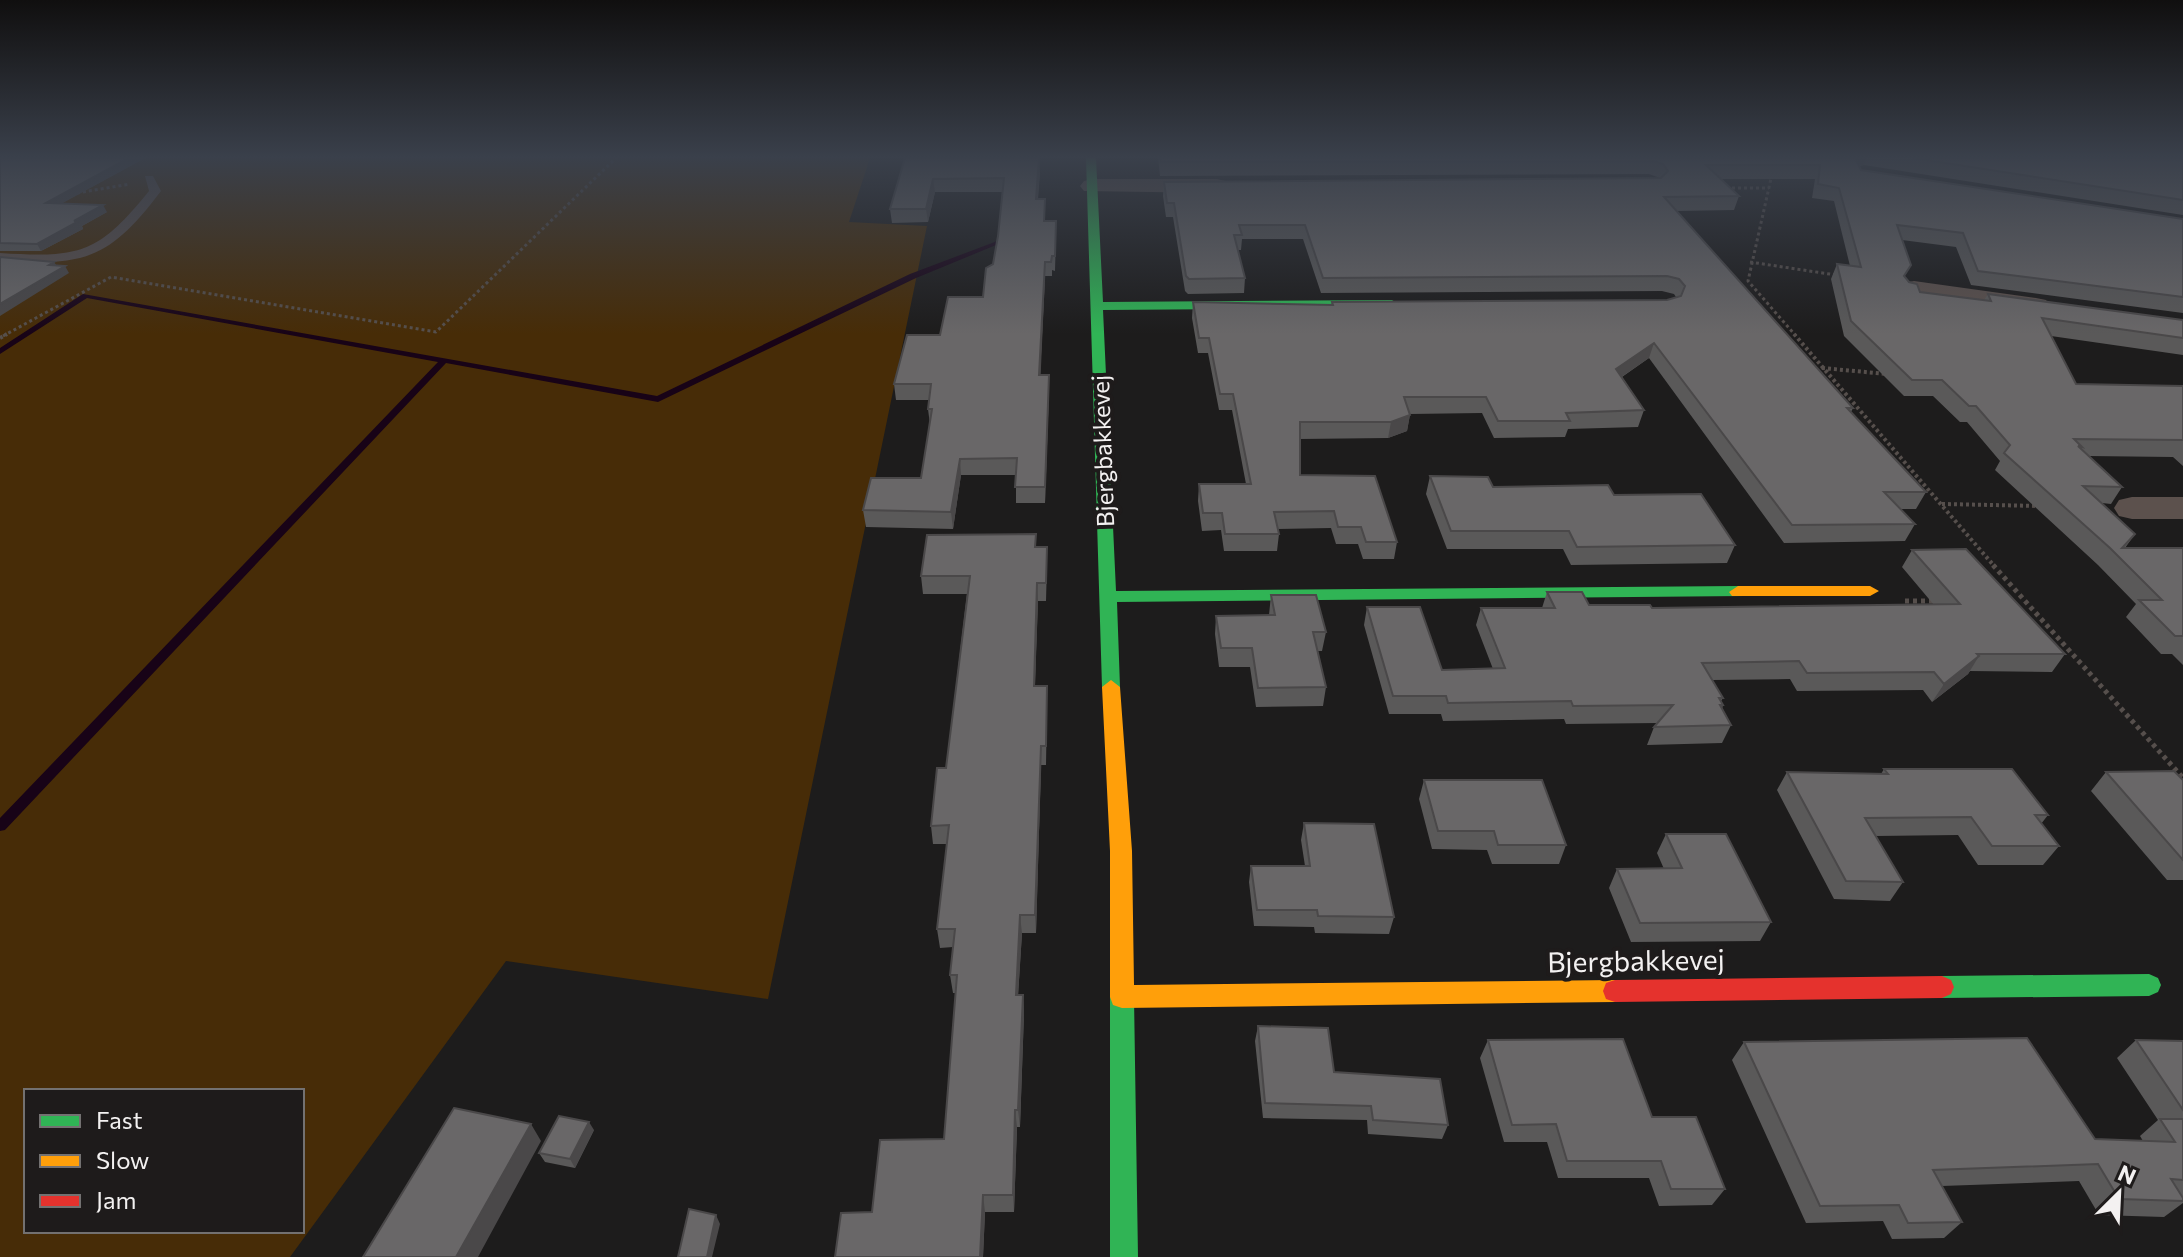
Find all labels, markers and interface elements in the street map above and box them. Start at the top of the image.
street label: Bjergbakkevej [1085,374,1119,528]
street label: Bjergbakkevej [1547,941,1725,979]
legend [24,1089,304,1233]
text: Fast [96,1105,143,1134]
text: Slow [96,1145,149,1174]
north arrow [2079,1153,2159,1233]
text: N [2114,1159,2140,1190]
text: Jam [96,1185,136,1214]

